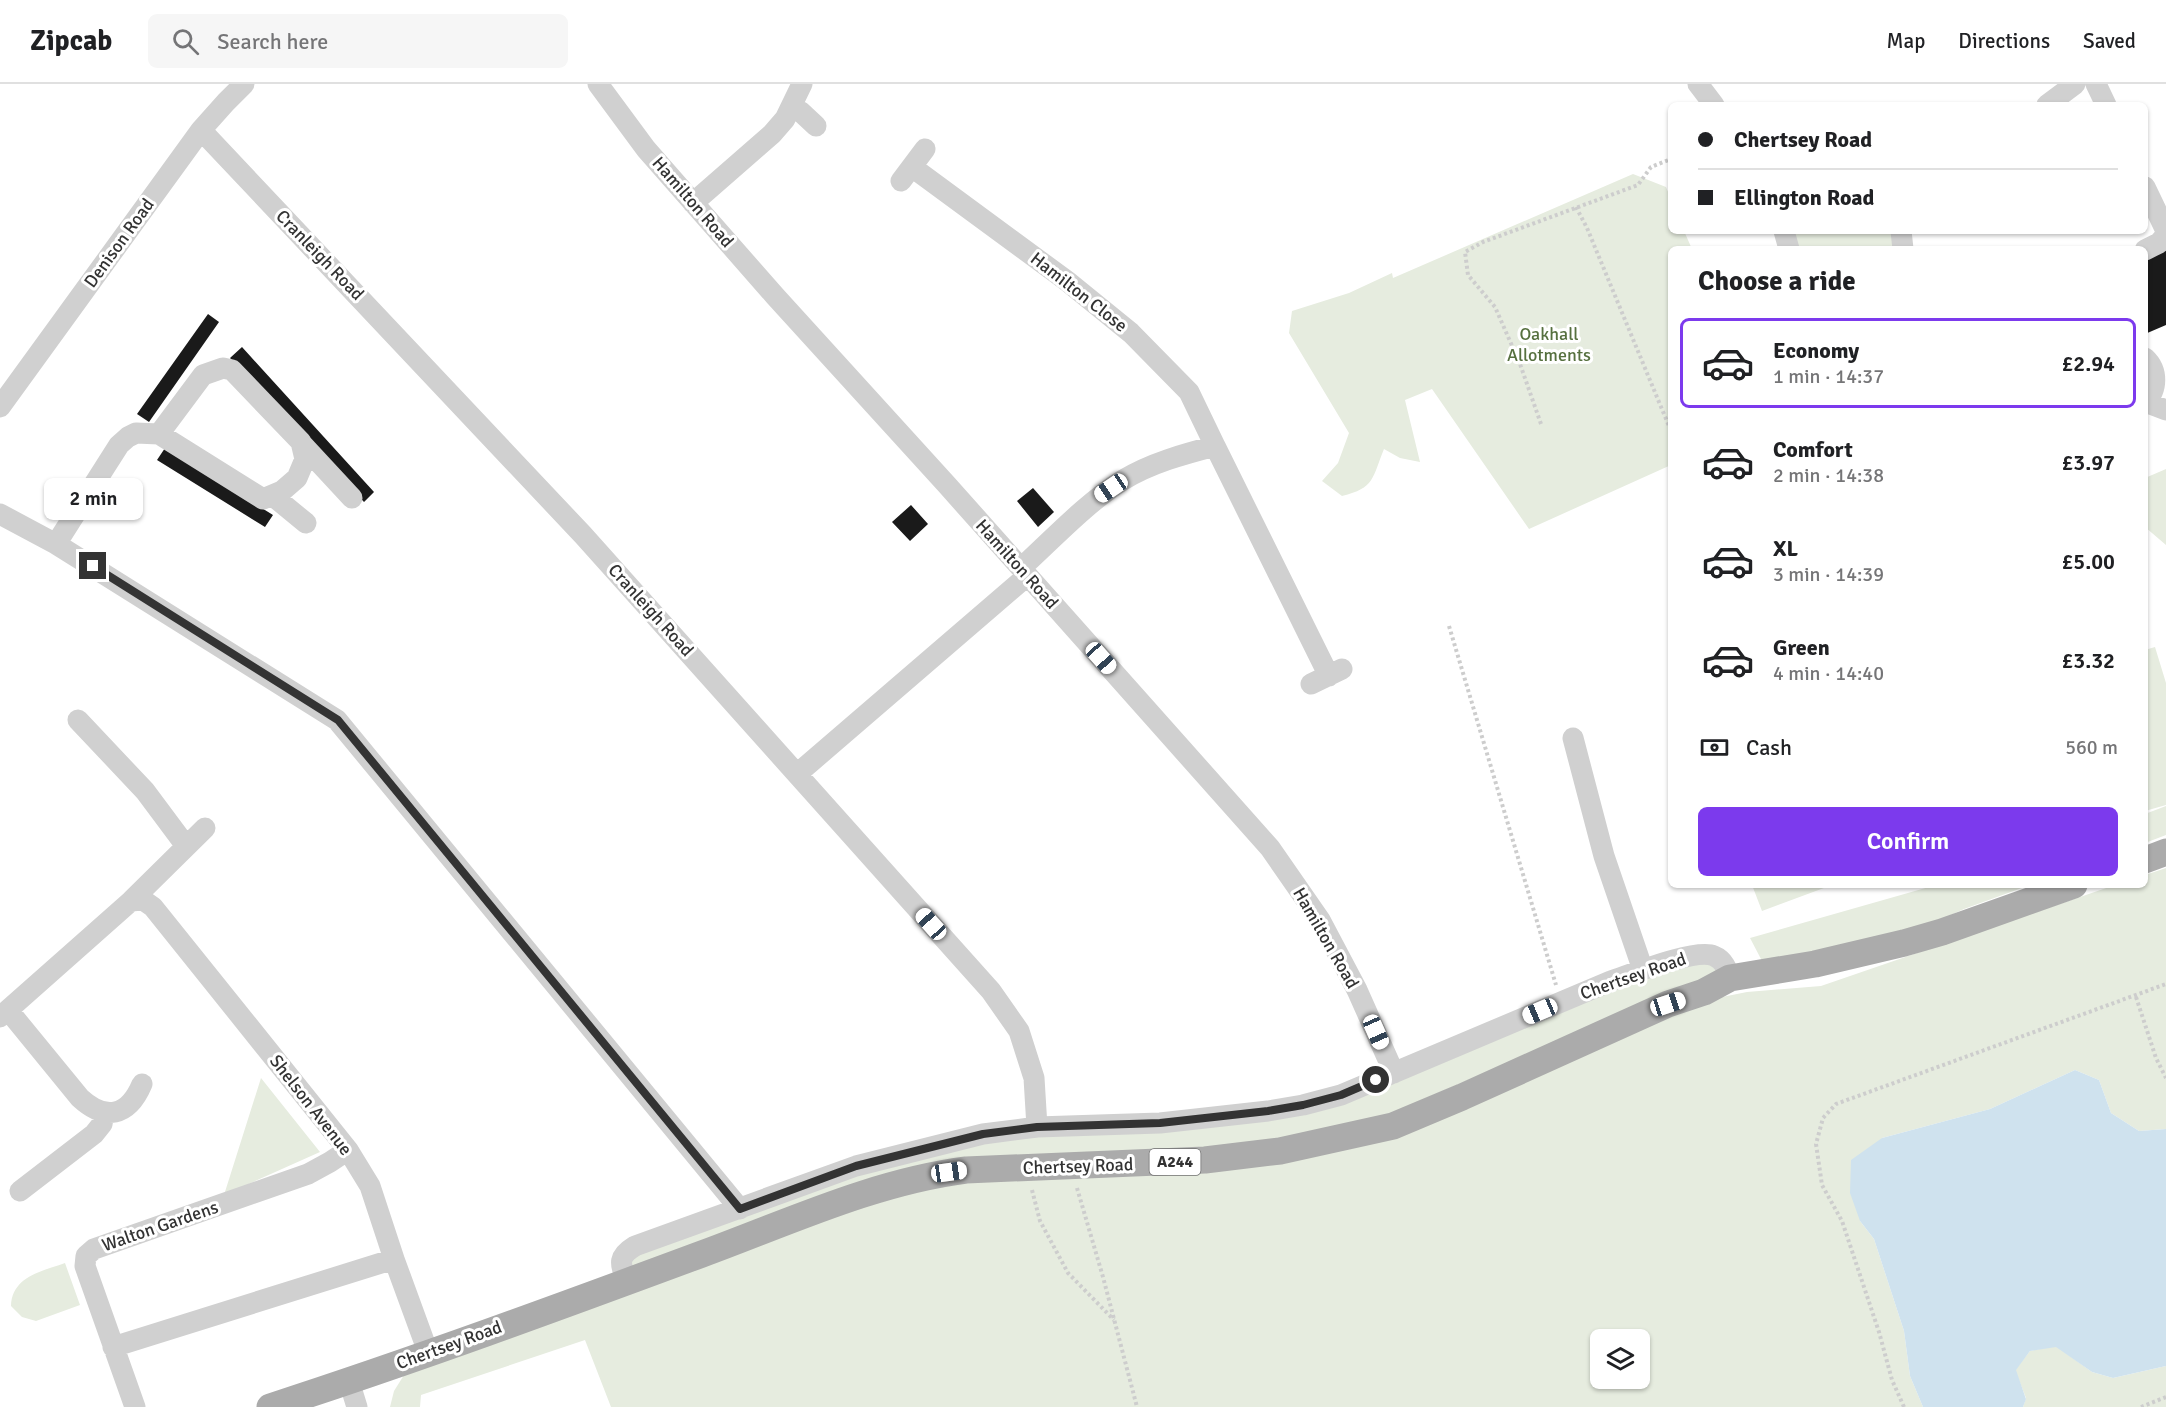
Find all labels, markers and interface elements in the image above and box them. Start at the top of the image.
search box [148,14,568,68]
text: Zipcab [30,24,112,58]
icon: search [169,25,202,58]
text: Search here [217,28,328,55]
text: Map [1887,28,1925,54]
text: Directions [1958,28,2050,54]
text: Saved [2083,28,2136,54]
text: Chertsey Road [1734,126,1872,153]
street label: Hamilton Road [648,152,738,252]
text: Ellington Road [1734,184,1874,211]
street label: Denison Road [79,194,159,292]
street label: Cranleigh Road [271,205,369,305]
street label: Hamilton Close [1026,247,1132,337]
text: Choose a ride [1698,265,1856,298]
park label: Oakhall Allotments [1507,323,1591,366]
icon: car [1701,336,1755,390]
text: Economy [1773,337,1859,364]
text: £2.94 [2061,350,2115,377]
text: 1 min · 14:37 [1773,364,1884,389]
icon: car [1701,435,1755,489]
text: Comfort [1773,436,1853,463]
text: £3.97 [2061,449,2115,476]
text: 2 min · 14:38 [1773,463,1884,488]
car [1091,470,1131,506]
callout: 2 min [44,479,142,521]
text: 2 min [70,486,117,511]
street label: Hamilton Road [971,515,1063,613]
icon: car [1701,534,1755,588]
text: XL [1773,535,1798,562]
text: £5.00 [2061,548,2115,575]
route end [79,552,106,579]
street label: Cranleigh Road [604,559,698,661]
text: 3 min · 14:39 [1773,562,1884,587]
icon: car [1701,633,1755,687]
text: Green [1773,634,1830,661]
car [1082,639,1120,677]
text: £3.32 [2061,647,2115,674]
text: 4 min · 14:40 [1773,661,1884,686]
icon: cash [1698,731,1731,764]
text: Cash [1746,734,1792,761]
text: 560 m [2065,735,2118,760]
button: Confirm [1698,807,2118,876]
street label: Hamilton Road [1288,883,1364,993]
car [912,905,950,943]
street label: Chertsey Road [1577,948,1689,1004]
car [1648,990,1688,1018]
car [1520,996,1560,1026]
car [1360,1012,1392,1052]
street label: Shelson Avenue [265,1050,357,1160]
route start [1362,1066,1389,1093]
road number: A244 [1150,1149,1200,1175]
street label: Chertsey Road [1022,1153,1134,1179]
car [930,1161,968,1183]
street label: Walton Gardens [99,1196,221,1256]
street label: Chertsey Road [393,1316,505,1374]
map controls [1590,1329,1650,1389]
button: layers [1590,1329,1650,1389]

